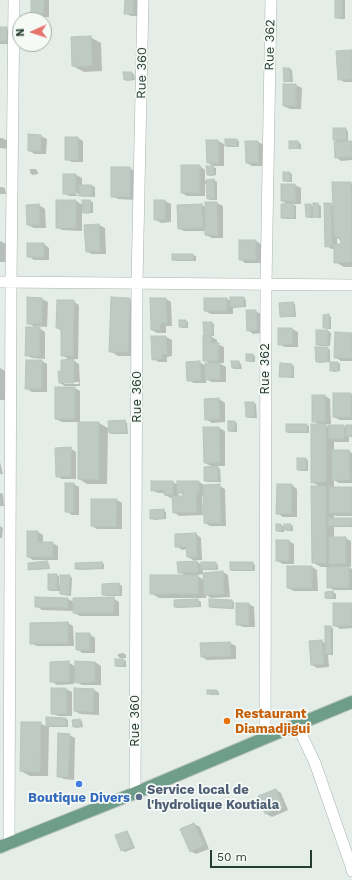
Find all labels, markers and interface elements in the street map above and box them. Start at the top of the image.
north arrow [12,12,52,52]
street label: Rue 362 [262,19,278,71]
text: N [14,28,27,37]
street label: Rue 360 [134,47,150,99]
street label: Rue 362 [257,343,273,395]
street label: Rue 360 [129,371,145,423]
street label: Rue 360 [127,695,143,747]
place label: Restaurant Diamadjigui [235,706,310,737]
marker: Restaurant Diamadjigui [222,716,232,726]
marker: Boutique Divers [74,779,84,789]
place label: Service local de l'hydrolique Koutiala [147,782,279,813]
place label: Boutique Divers [28,790,130,806]
marker: Service local de l'hydrolique Koutiala [134,792,144,802]
scale bar [212,842,314,868]
text: 50 m [217,850,247,864]

